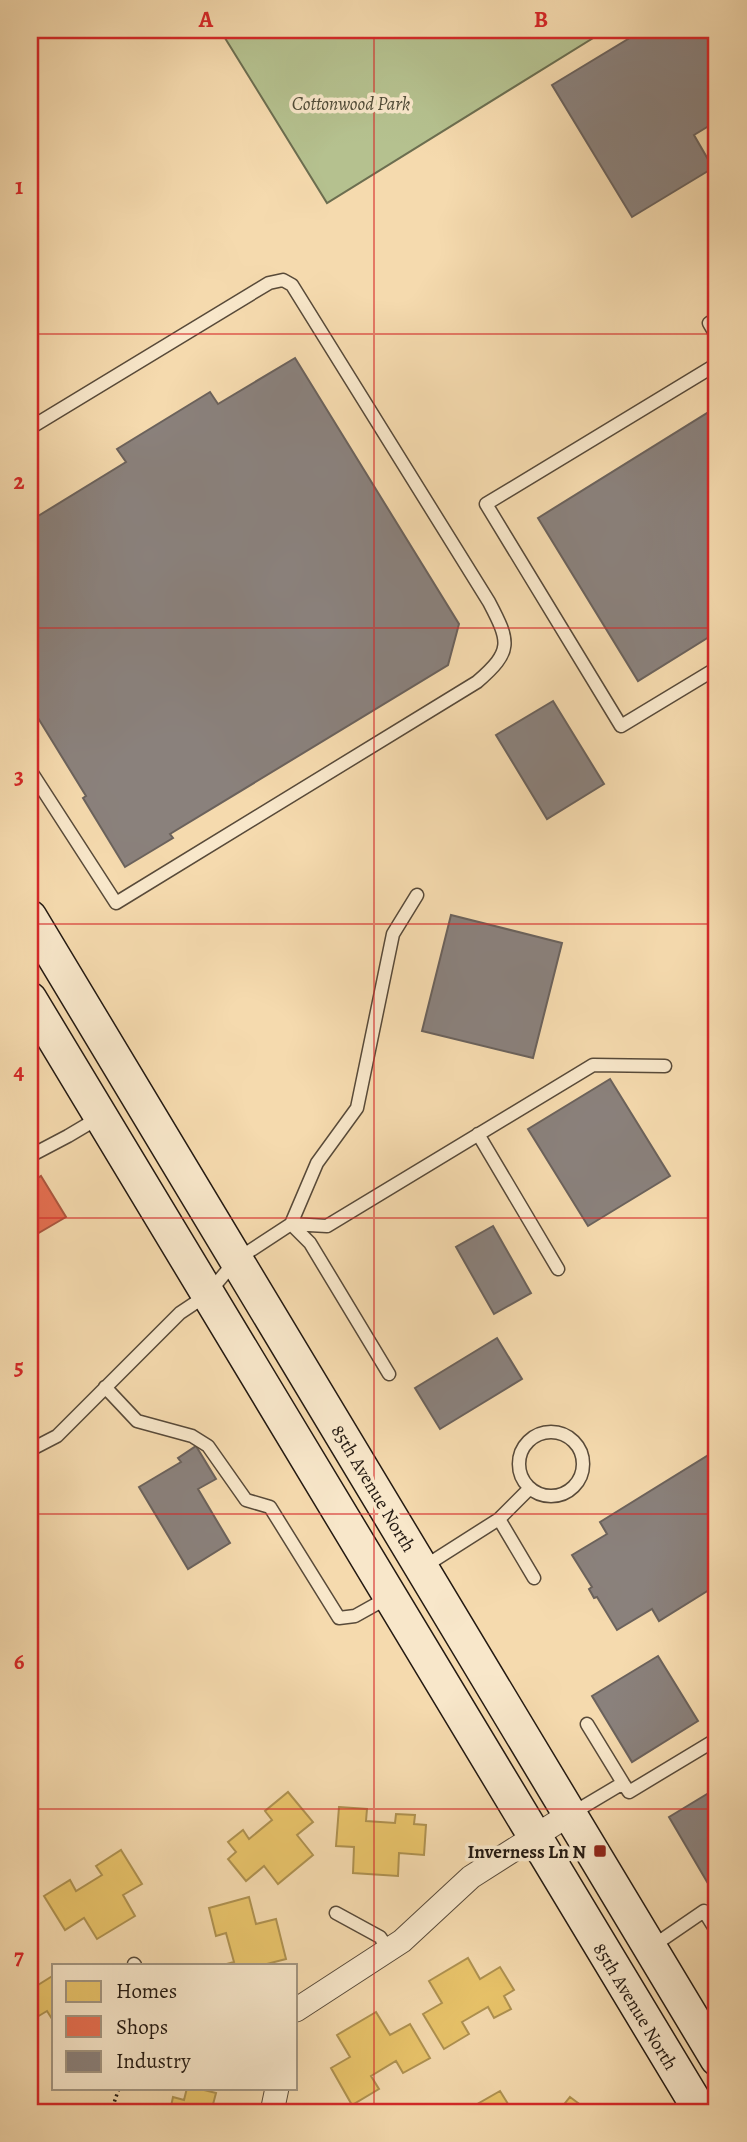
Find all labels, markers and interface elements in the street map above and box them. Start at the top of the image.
text: A [198,4,214,35]
text: B [534,4,548,35]
park label: Cottonwood Park [292,91,410,117]
text: 1 [15,171,23,202]
text: 2 [13,466,25,497]
text: 3 [14,761,24,792]
text: 4 [14,1056,25,1087]
text: 5 [14,1351,24,1382]
street label: 85th Avenue North [325,1420,421,1557]
text: 6 [14,1646,25,1677]
place label: Inverness Ln N [467,1839,586,1865]
marker: Inverness Ln N [592,1843,608,1859]
street label: 85th Avenue North [587,1938,683,2075]
text: 7 [14,1941,24,1972]
legend [52,1964,298,2090]
text: Homes [116,1977,177,2005]
text: Shops [116,2013,168,2041]
text: Industry [116,2047,191,2075]

